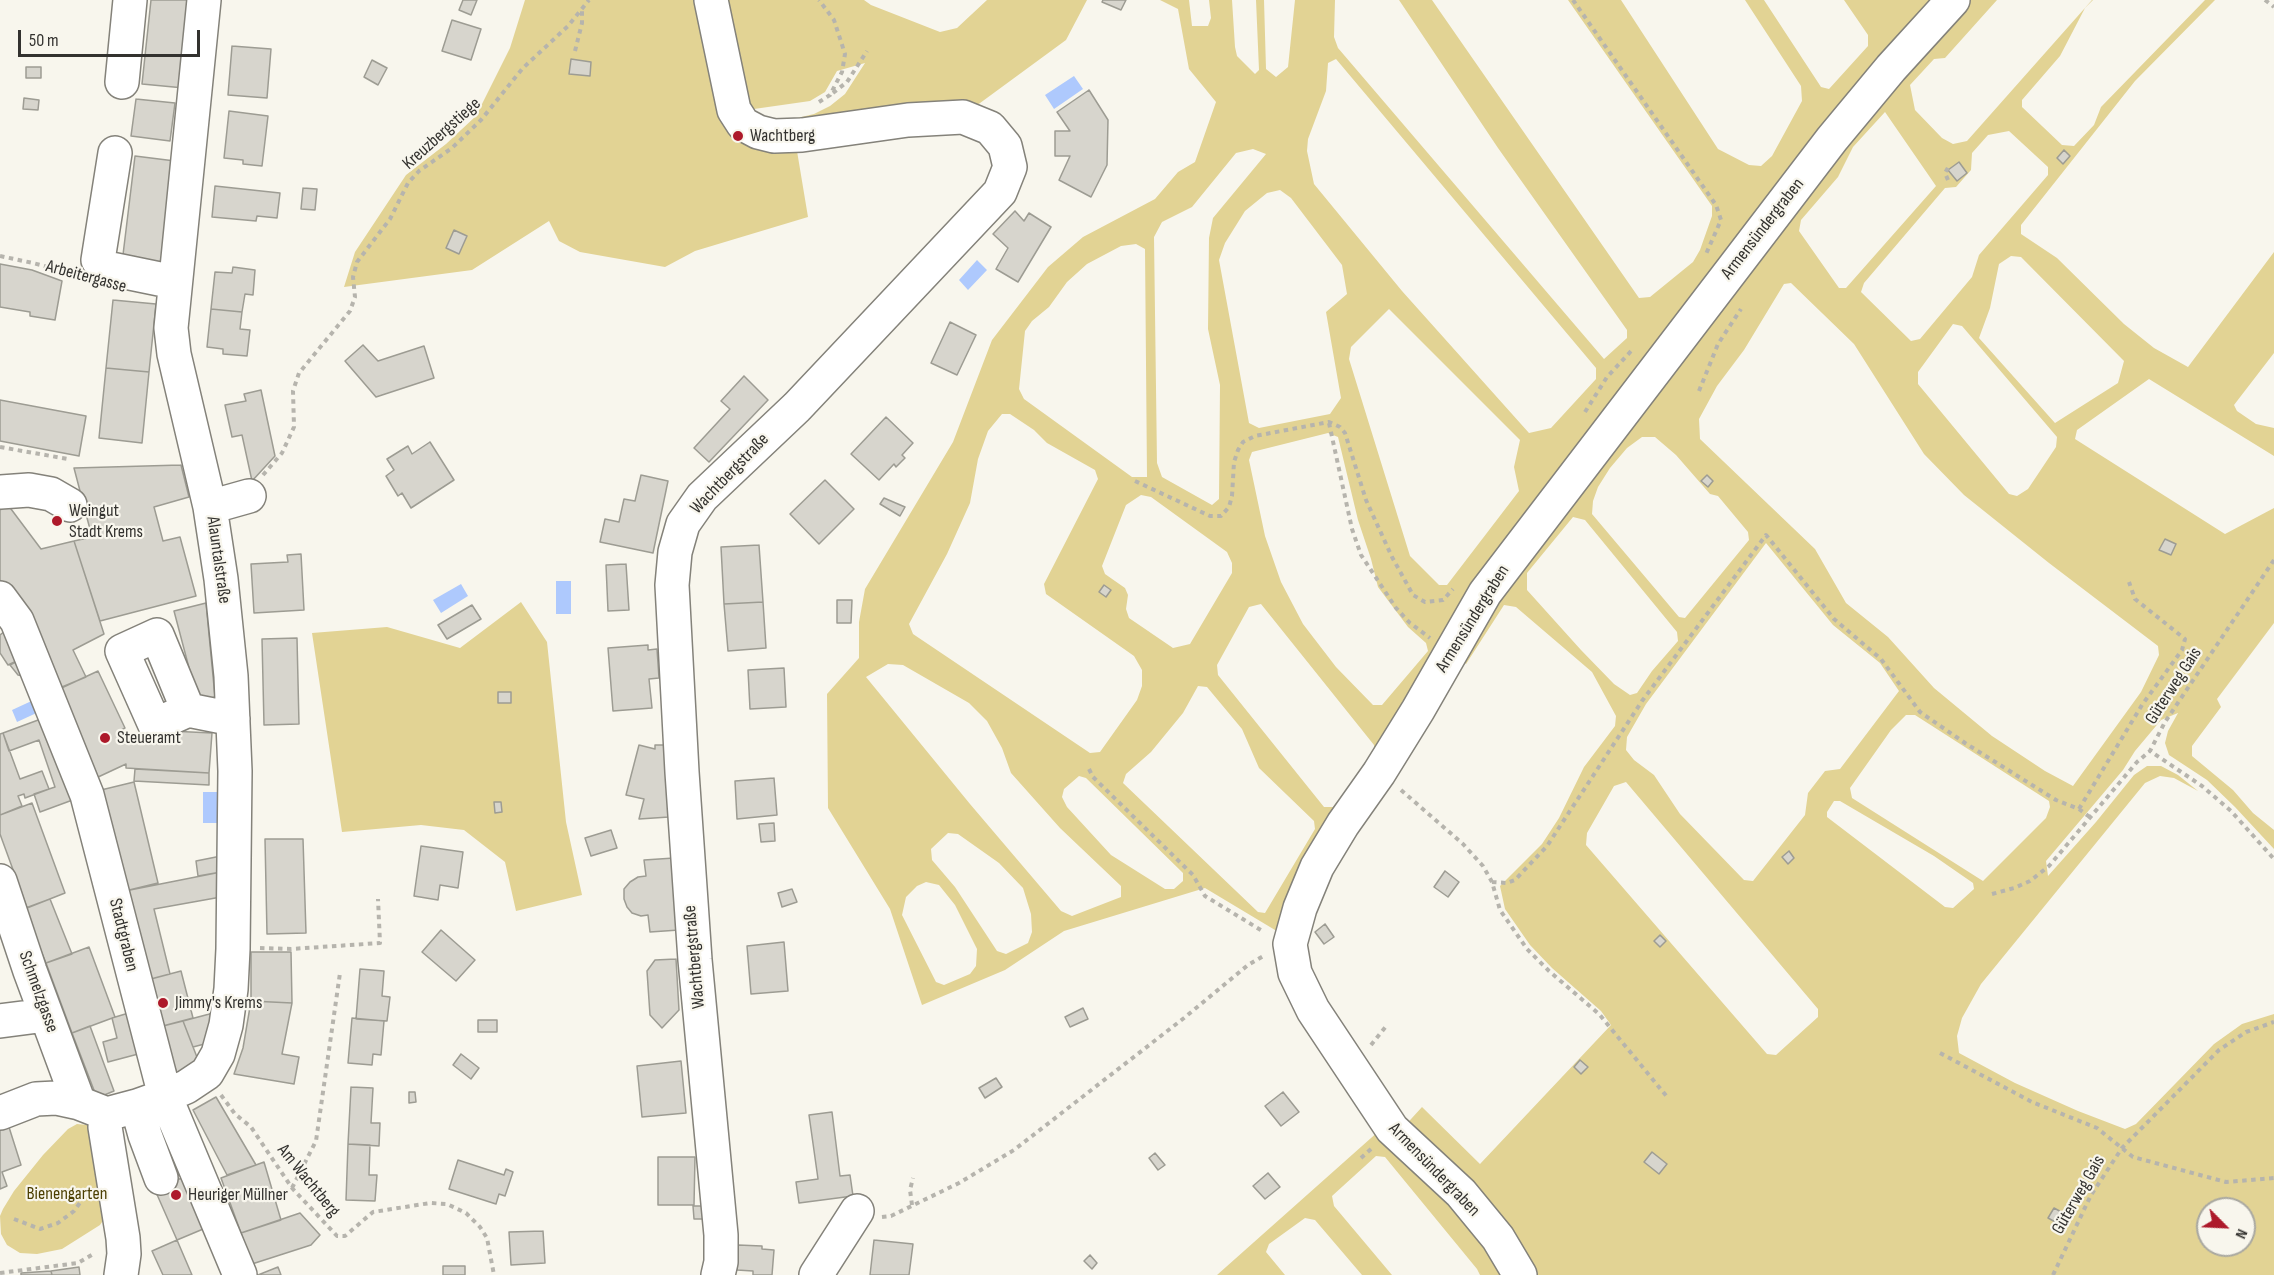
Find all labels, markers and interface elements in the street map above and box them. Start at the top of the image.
scale bar [21,18,202,56]
text: 50 m [29,30,59,51]
street label: Kreuzbergstiege [399,93,485,175]
place label: Wachtberg [750,125,815,147]
marker: Wachtberg [731,129,745,143]
street label: Armensündergraben [1717,174,1809,284]
street label: Arbeitergasse [43,256,129,298]
street label: Wachtbergstraße [686,429,774,519]
place label: Weingut Stadt Krems [69,500,143,542]
marker: Weingut Stadt Krems [50,514,64,528]
street label: Alauntalstraße [201,515,235,605]
street label: Armensündergraben [1431,561,1515,677]
street label: Güterweg Gais [2141,643,2207,729]
place label: Steueramt [117,727,181,749]
marker: Steueramt [98,731,112,745]
street label: Stadtgraben [104,896,142,974]
street label: Wachtbergstraße [680,904,710,1010]
street label: Schmelzgasse [13,948,63,1036]
place label: Jimmy's Krems [175,992,262,1014]
marker: Jimmy's Krems [156,996,170,1010]
street label: Armensündergraben [1384,1119,1484,1221]
street label: Am Wachtberg [272,1140,344,1222]
street label: Güterweg Gais [2048,1152,2110,1238]
park label: Bienengarten [27,1183,107,1205]
place label: Heuriger Müllner [188,1184,288,1206]
marker: Heuriger Müllner [169,1188,183,1202]
north arrow [2196,1197,2256,1257]
text: N [2231,1226,2251,1241]

